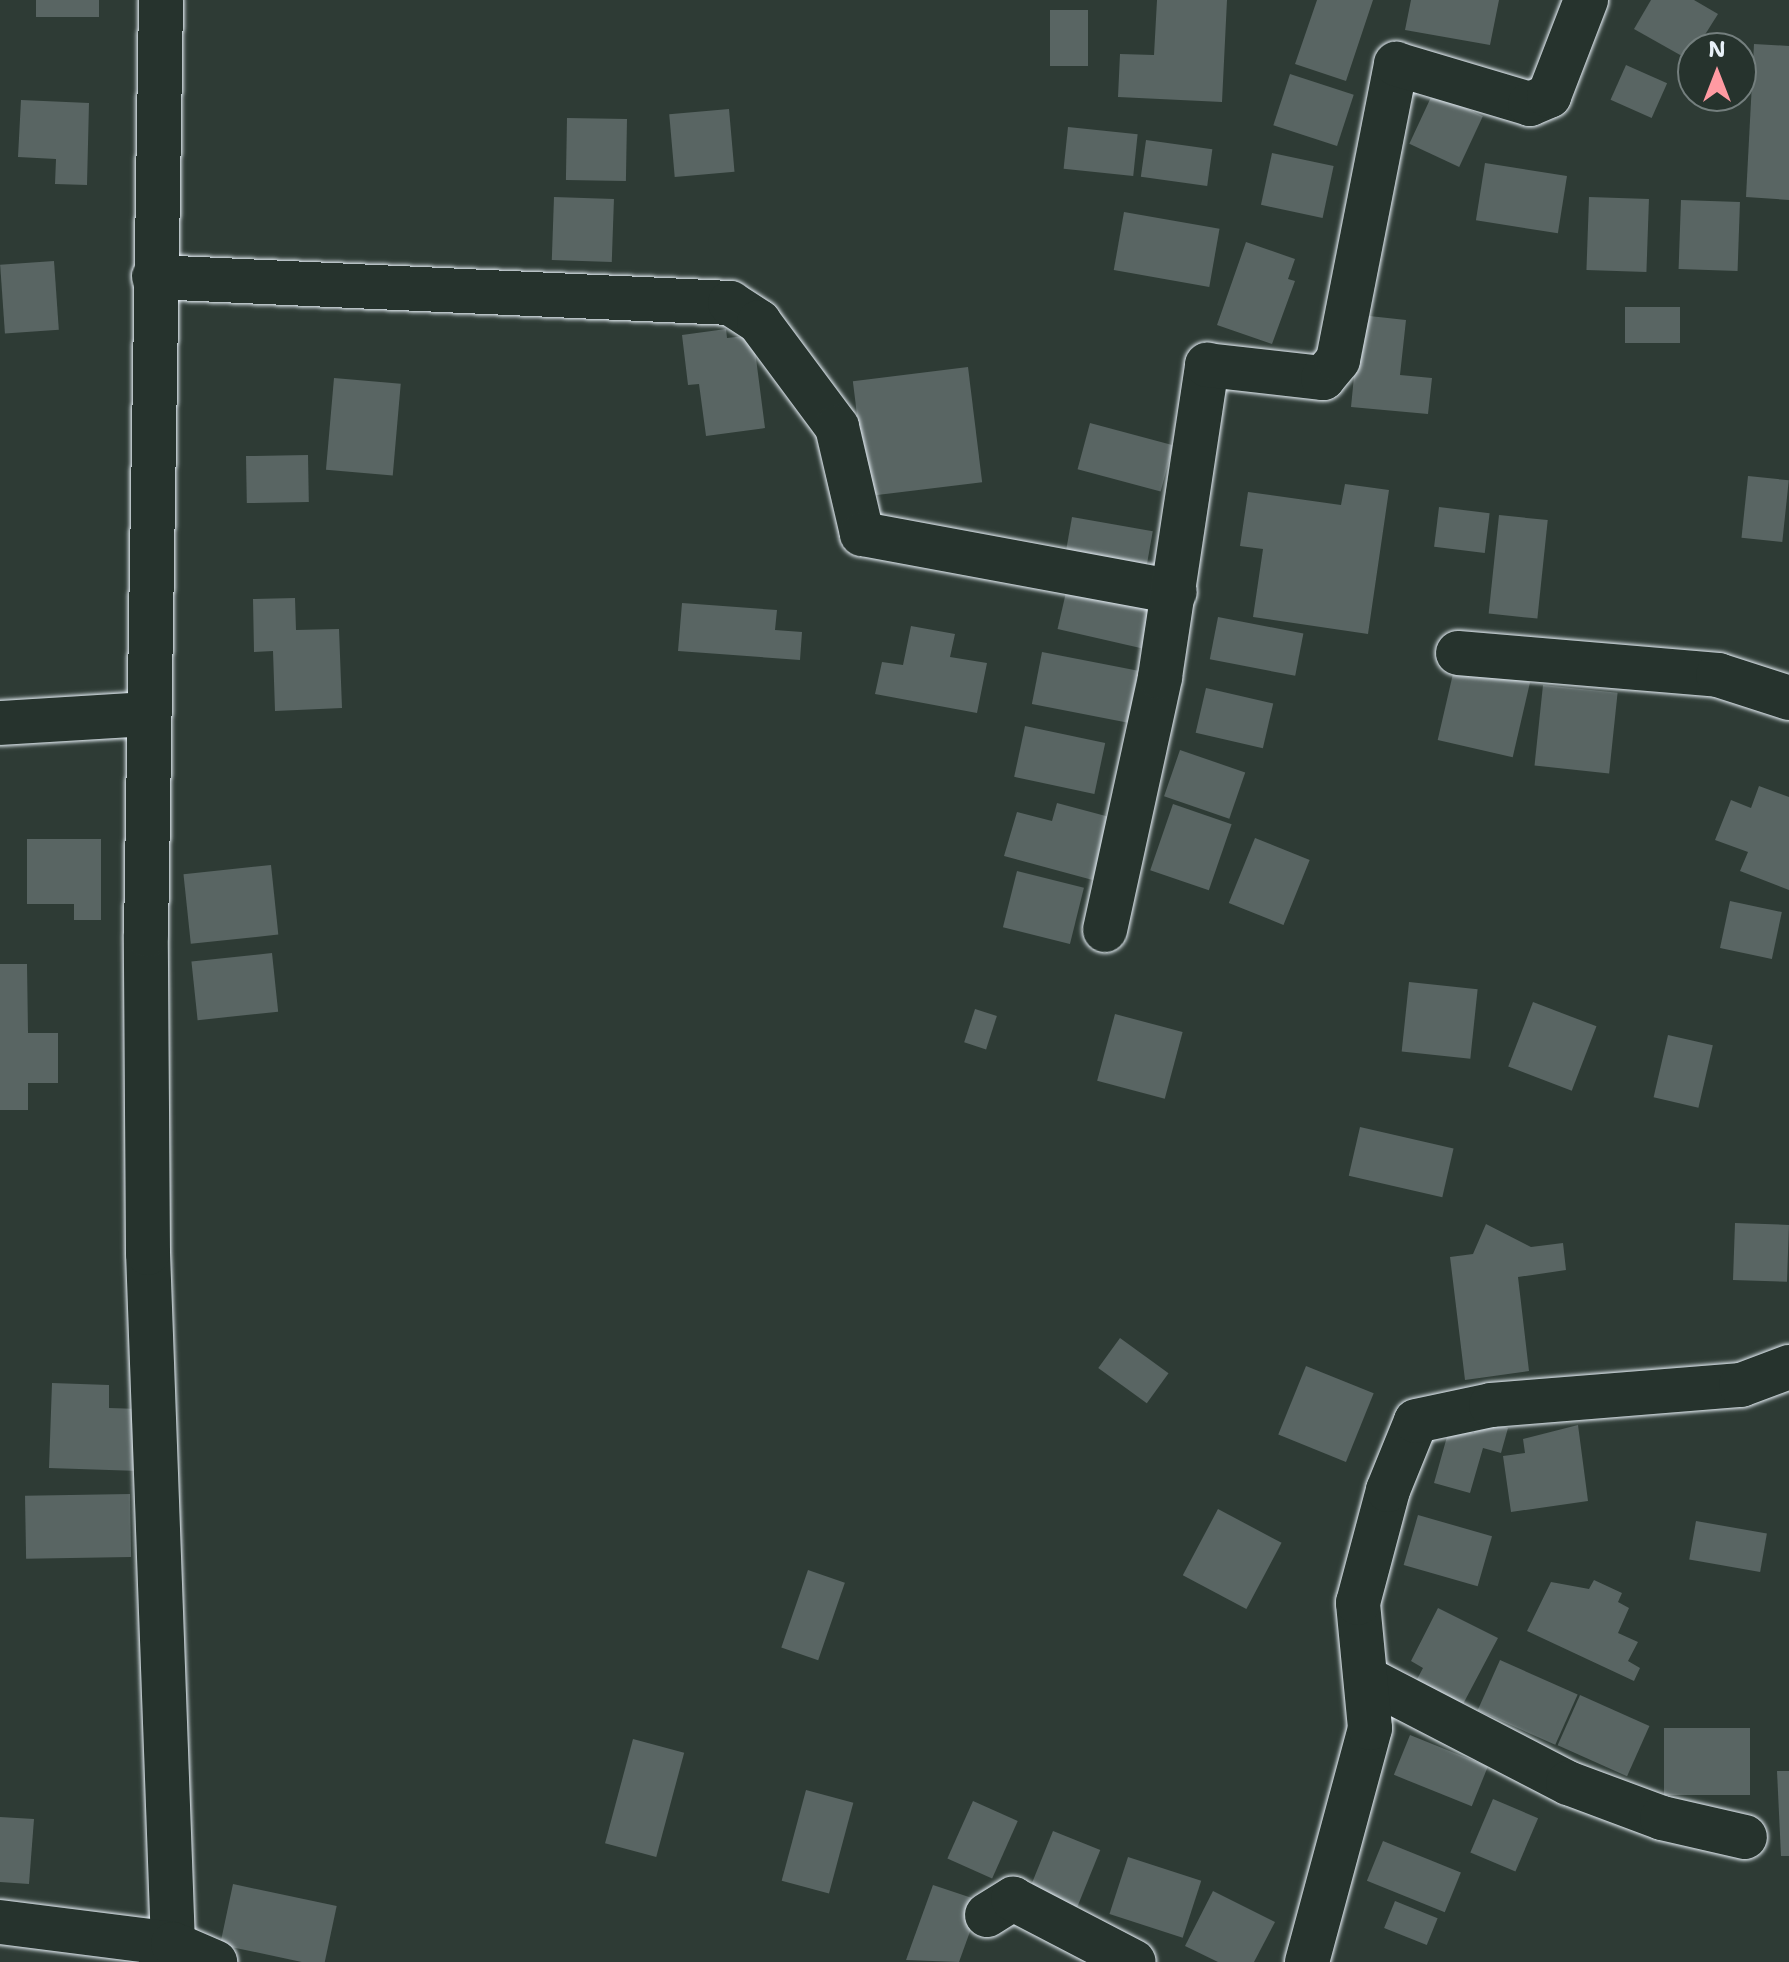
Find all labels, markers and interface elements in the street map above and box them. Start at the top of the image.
north arrow [1677,32,1757,112]
text: N [1708,35,1726,64]

